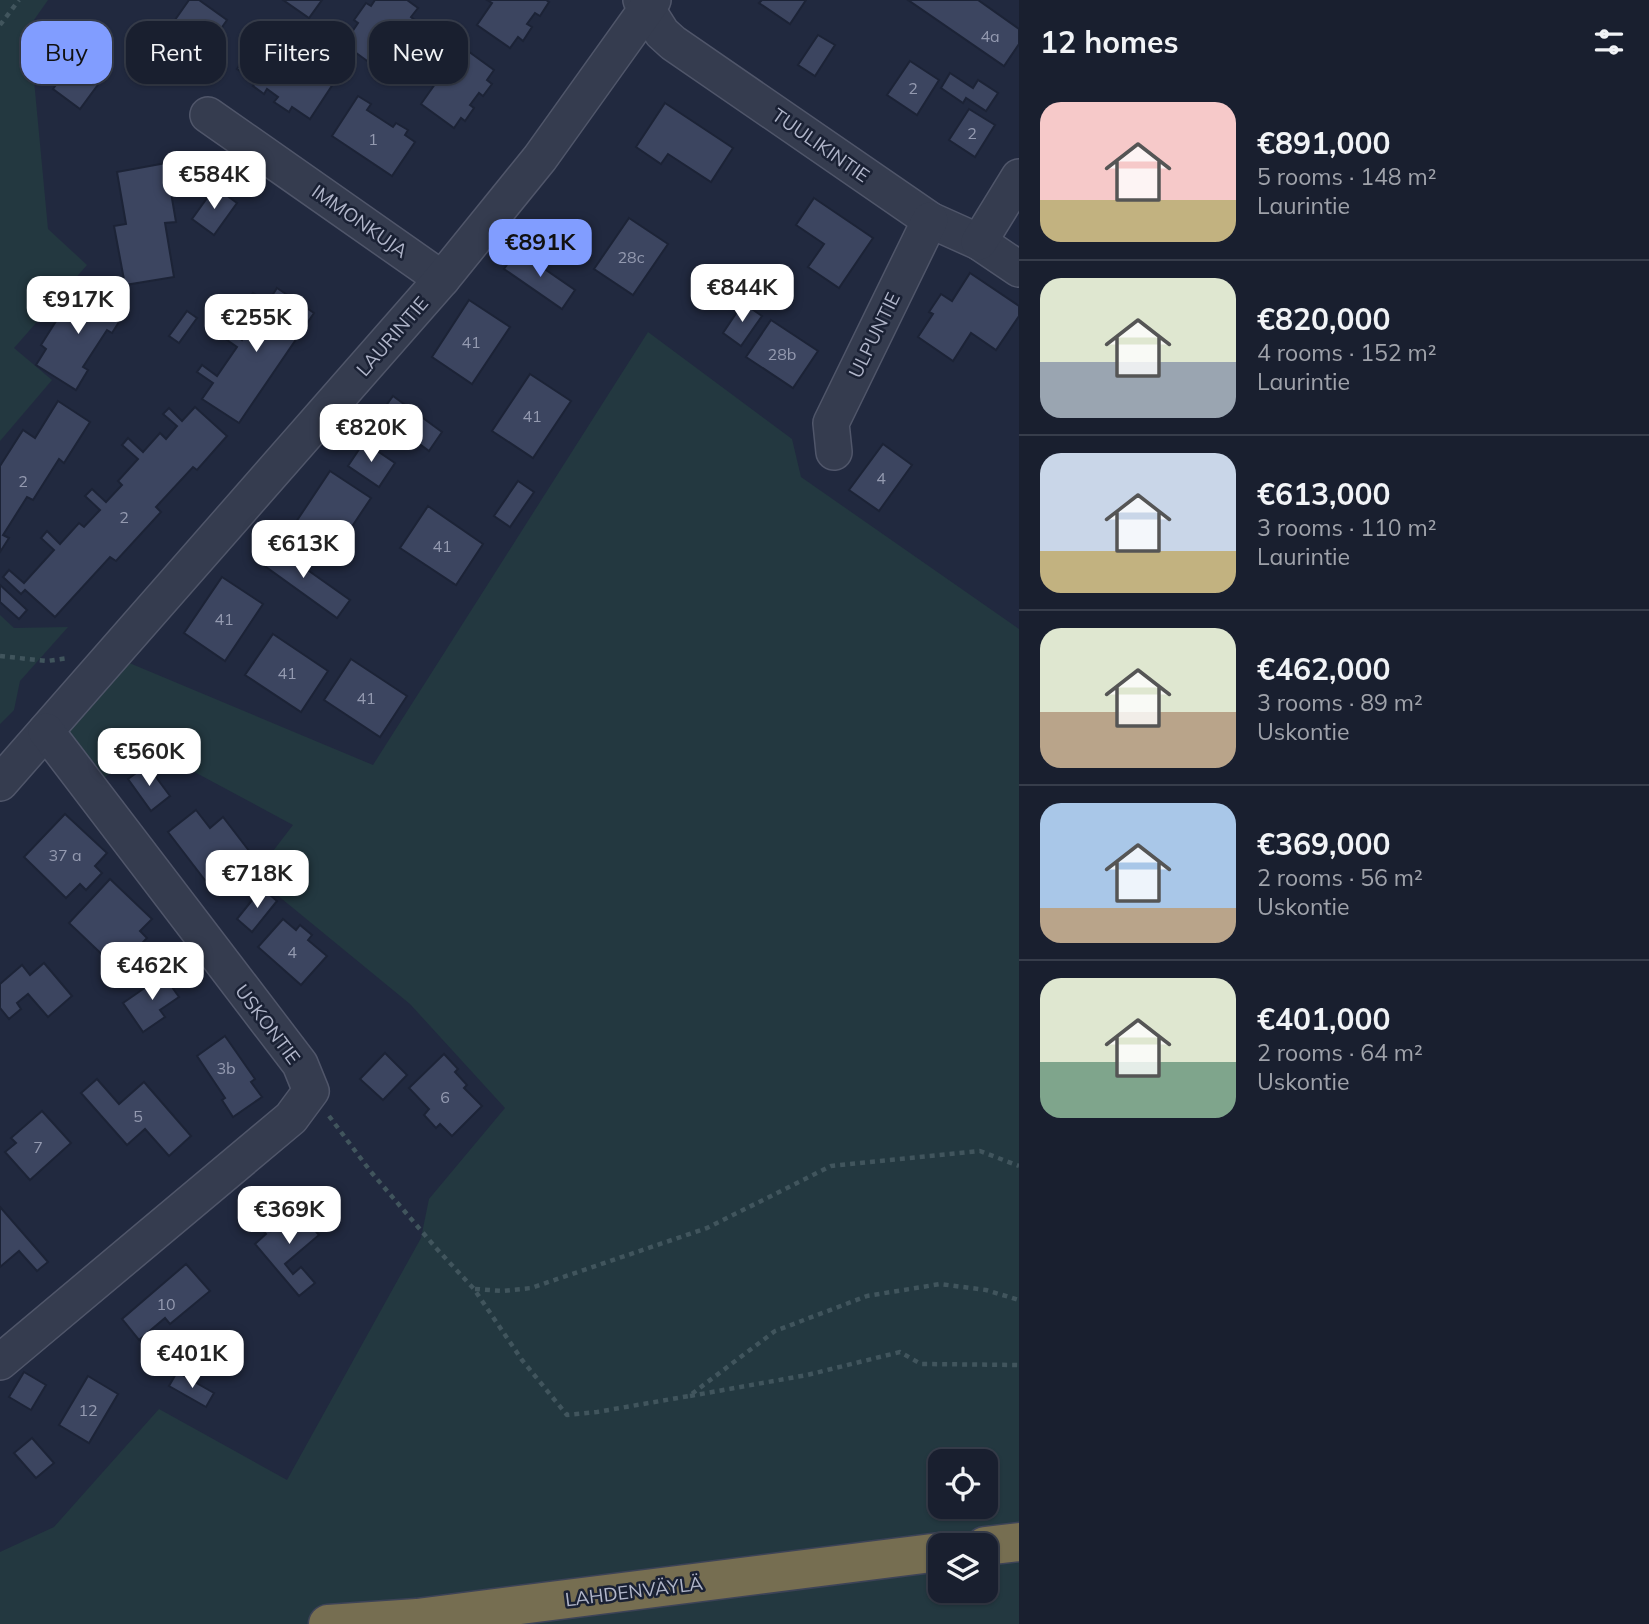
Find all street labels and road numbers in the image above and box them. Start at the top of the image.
street label: TUULIKINTIE [768,103,874,187]
street label: IMMONKUJA [307,179,413,263]
street label: ULPUNTIE [843,288,905,382]
street label: LAURINTIE [351,291,433,381]
street label: USKONTIE [230,979,306,1069]
street label: LAHDENVÄYLÄ [564,1571,704,1611]

